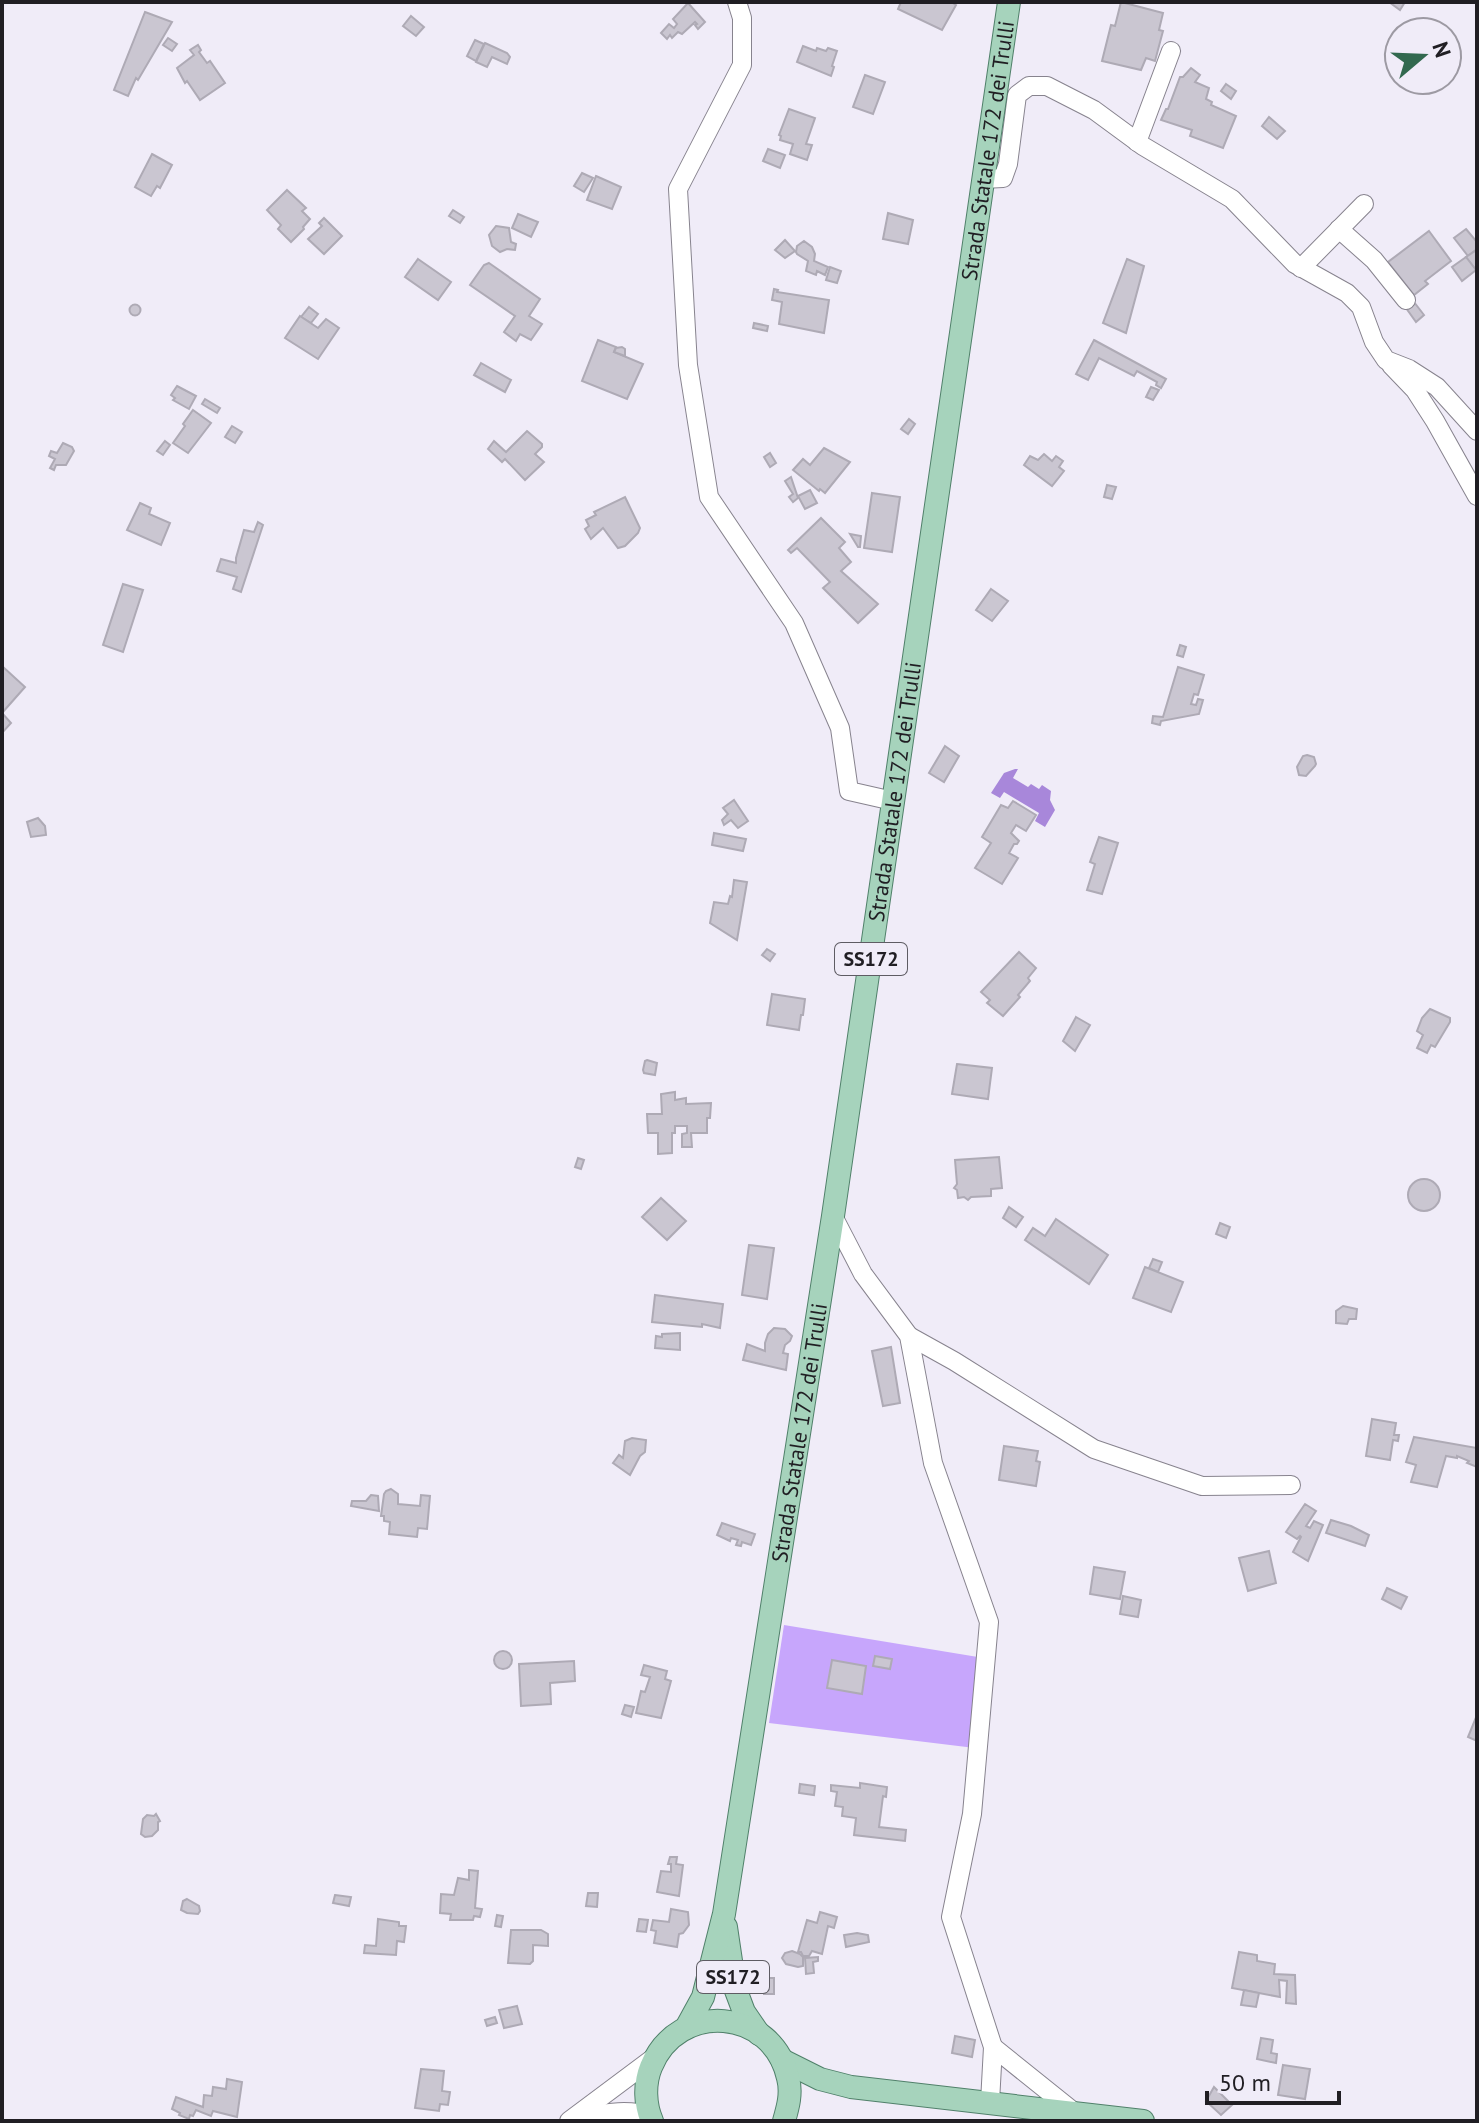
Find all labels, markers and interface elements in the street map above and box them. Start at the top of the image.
north arrow [1383,16,1463,96]
street label: Strada Statale 172 dei Trulli [955,19,1020,282]
text: N [1426,38,1458,61]
street label: Strada Statale 172 dei Trulli [862,660,927,924]
road number: SS172 [835,943,907,975]
street label: Strada Statale 172 dei Trulli [765,1301,833,1565]
road number: SS172 [697,1961,769,1993]
scale bar [1207,2055,1339,2105]
text: 50 m [1219,2067,1271,2098]

